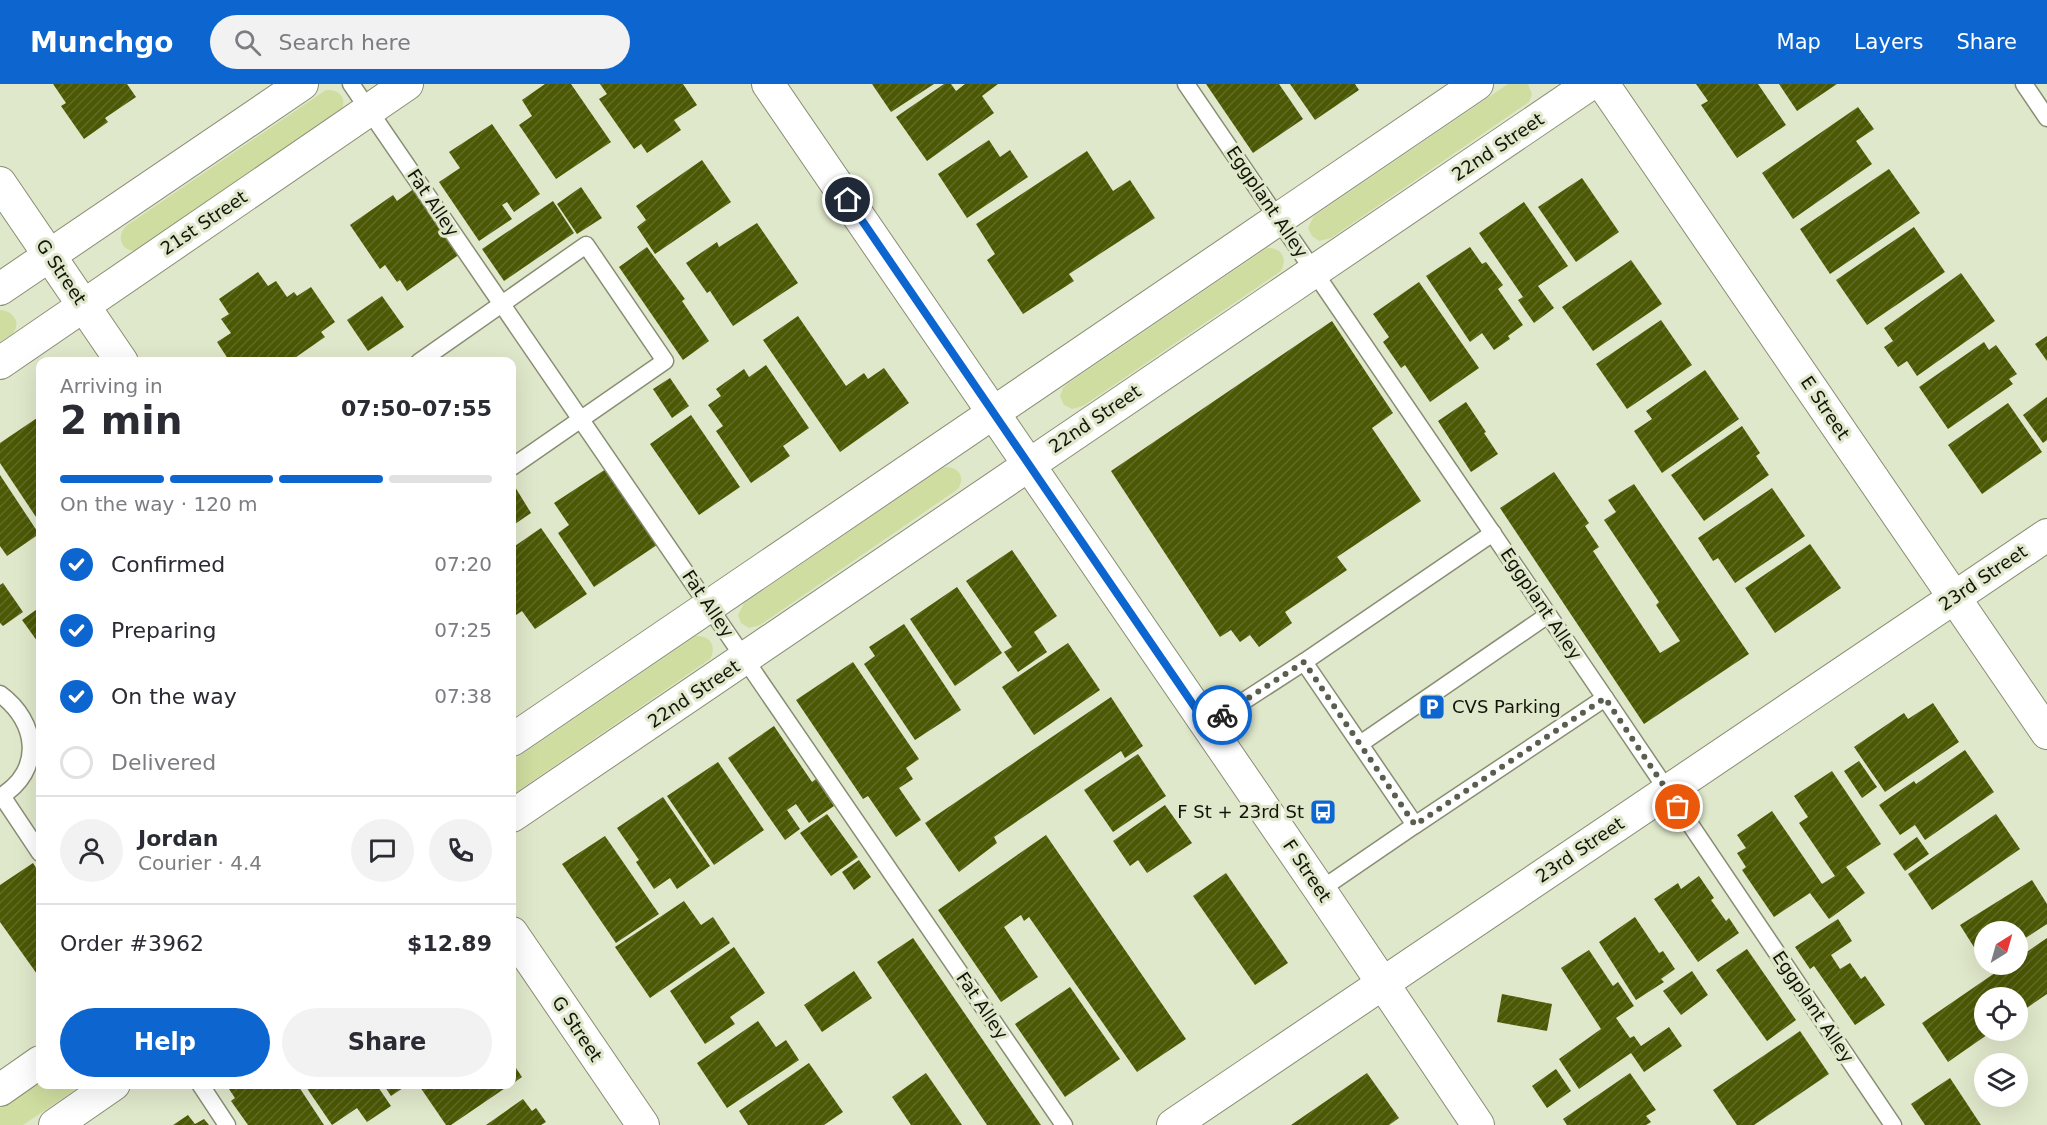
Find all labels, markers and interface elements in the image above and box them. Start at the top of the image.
search box [210,15,630,69]
text: Munchgo [30,26,174,59]
icon: search [231,26,264,59]
text: Search here [279,30,411,55]
text: Map [1777,30,1821,54]
text: Layers [1854,30,1923,54]
text: Share [1956,30,2017,54]
street label: 22nd Street [1448,108,1548,185]
street label: Eggplant Alley [1222,142,1313,262]
street label: Fat Alley [403,165,464,241]
pin [822,174,873,225]
icon: home [831,183,864,216]
street label: 21st Street [156,186,251,259]
street label: G Street [32,235,91,308]
street label: E Street [1797,372,1854,443]
text: Arriving in [60,374,163,398]
street label: 22nd Street [1045,380,1145,457]
text: 07:50–07:55 [341,396,492,421]
text: 2 min [60,398,182,443]
text: On the way · 120 m [60,492,258,516]
street label: 23rd Street [1935,540,2031,615]
street label: Eggplant Alley [1496,544,1587,664]
icon: check [60,548,93,581]
text: Confirmed [111,552,225,577]
text: 07:20 [434,552,492,576]
street label: Fat Alley [678,566,739,642]
icon: check [60,614,93,647]
text: Preparing [111,618,217,643]
text: 07:25 [434,618,492,642]
street label: 22nd Street [644,655,744,732]
icon: check [60,680,93,713]
text: On the way [111,684,237,709]
text: 07:38 [434,684,492,708]
courier [1192,685,1252,745]
parking icon: CVS Parking [1417,692,1447,722]
place label: CVS Parking [1452,696,1561,717]
icon: bike [1206,699,1239,732]
text: Delivered [111,750,216,775]
pin [1652,781,1703,832]
icon: bag [1661,790,1694,823]
bus stop icon: F St + 23rd St [1308,797,1338,827]
place label: F St + 23rd St [1177,801,1304,822]
street label: 23rd Street [1532,812,1628,887]
button: person [60,819,123,882]
button: chat [351,819,414,882]
button: phone [429,819,492,882]
text: Jordan [138,826,218,851]
street label: F Street [1279,836,1336,906]
text: Courier · 4.4 [138,851,262,875]
north arrow [1974,921,2028,975]
map controls [1974,921,2028,1107]
text: Order #3962 [60,931,204,956]
text: $12.89 [407,931,492,956]
street label: Eggplant Alley [1768,947,1859,1067]
street label: Fat Alley [952,968,1013,1044]
button: locate [1974,987,2028,1041]
street label: G Street [548,992,607,1065]
button: Help [60,1008,270,1077]
button: Share [282,1008,492,1077]
button: layers [1974,1053,2028,1107]

